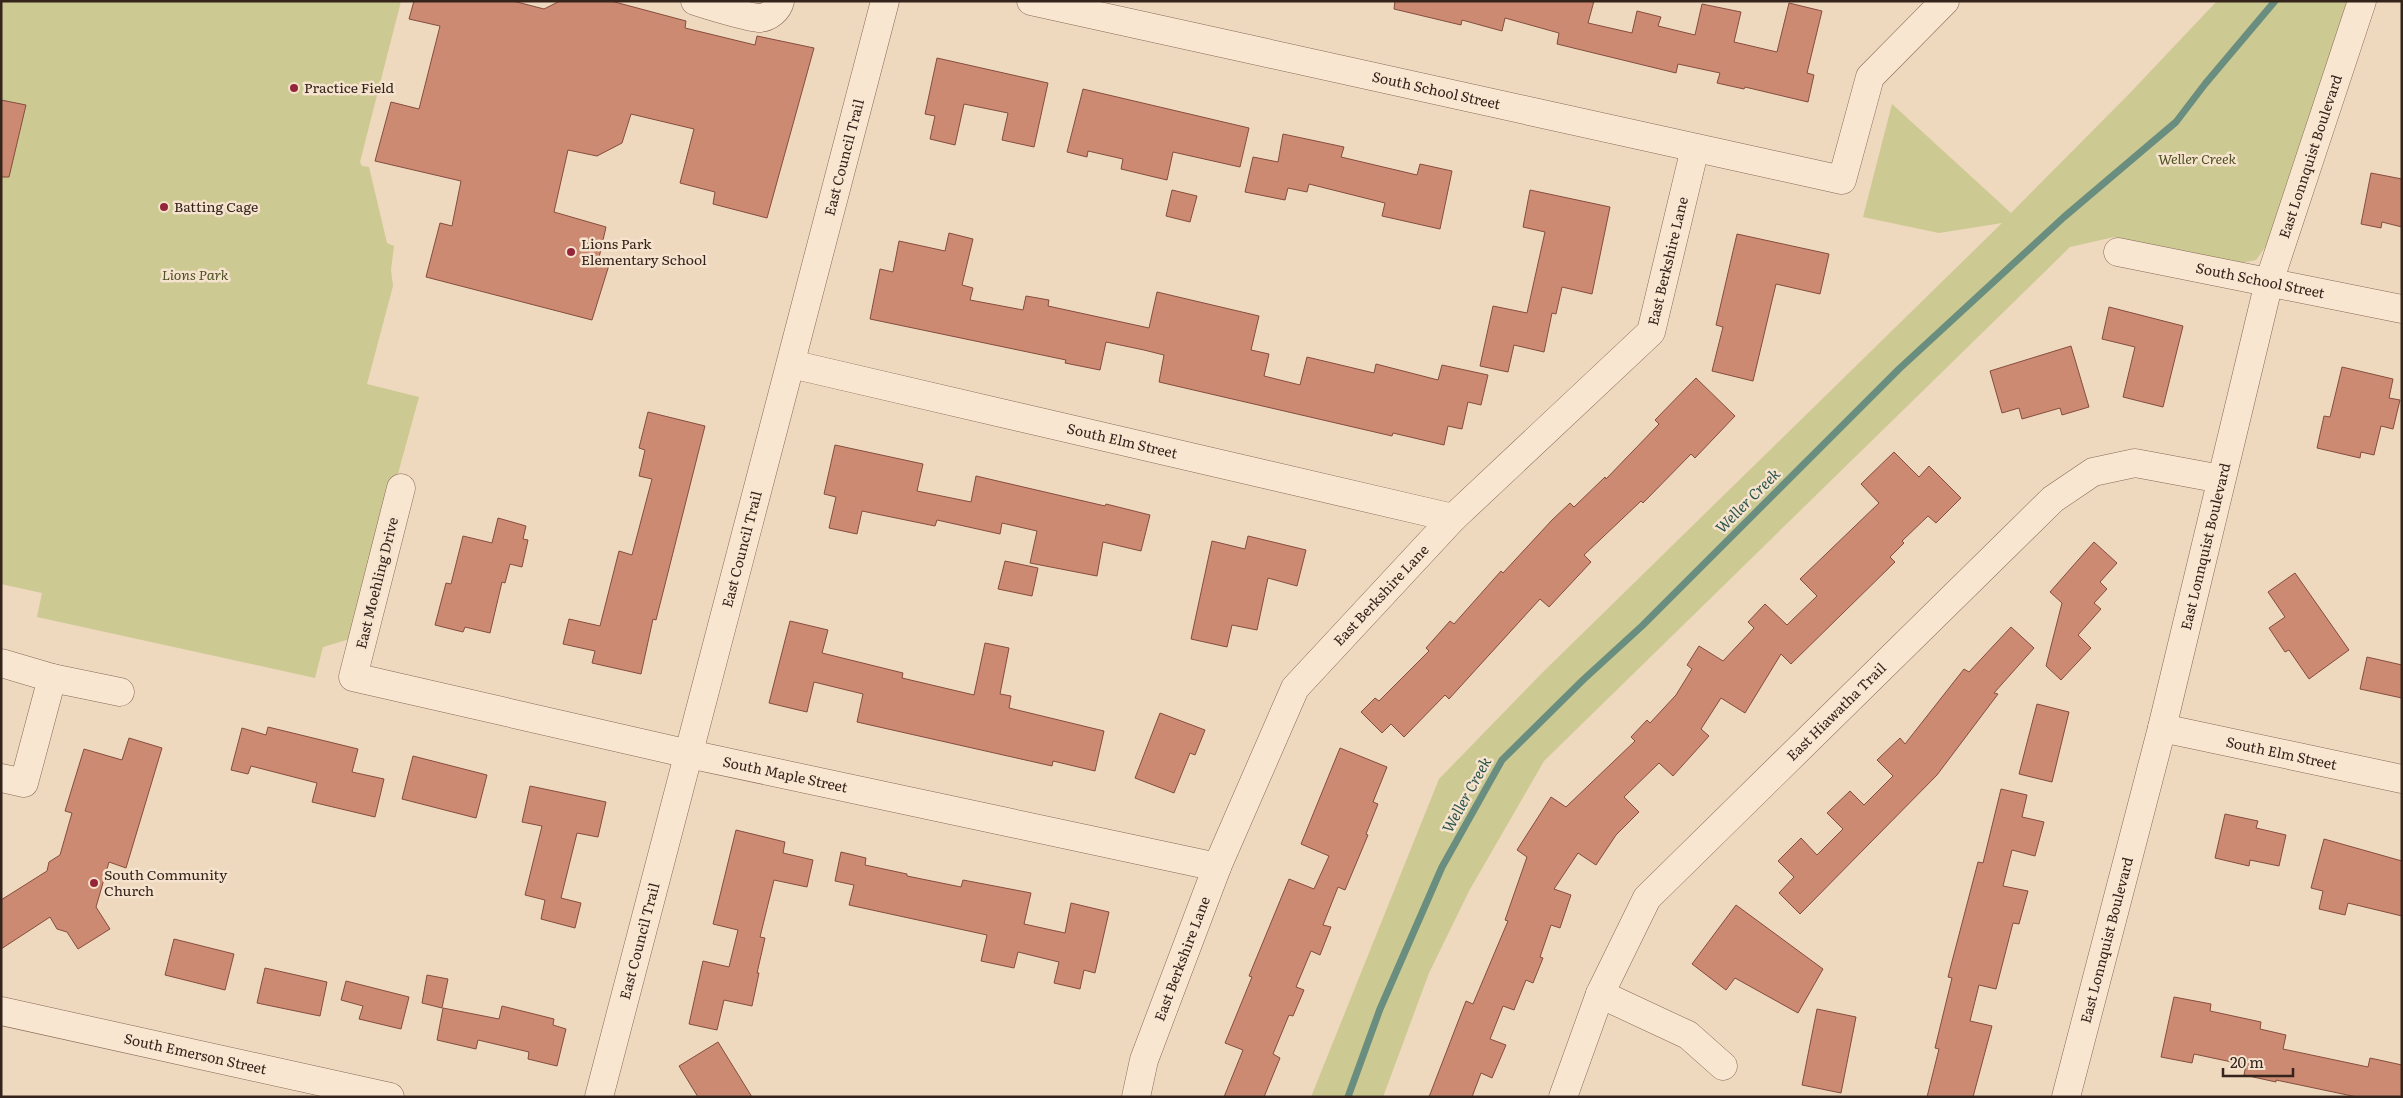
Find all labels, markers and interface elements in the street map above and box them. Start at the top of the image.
street label: South School Street [1370,66,1503,113]
street label: East Lonnquist Boulevard [2273,71,2346,241]
place label: Practice Field [304,77,395,97]
marker: Practice Field [288,82,300,94]
street label: East Council Trail [818,96,868,218]
park label: Weller Creek [2158,148,2236,168]
street label: East Berkshire Lane [1642,194,1692,327]
place label: Batting Cage [174,196,258,216]
marker: Batting Cage [158,201,170,213]
place label: Lions Park Elementary School [581,233,707,269]
marker: Lions Park Elementary School [565,246,577,258]
street label: South School Street [2194,257,2327,302]
park label: Lions Park [162,264,229,284]
street label: South Elm Street [1065,418,1180,463]
street label: East Lonnquist Boulevard [2175,460,2234,632]
water label: Weller Creek [1709,462,1785,538]
street label: East Council Trail [716,488,766,610]
street label: East Moehling Drive [350,515,402,651]
street label: East Berkshire Lane [1328,540,1433,650]
street label: East Hiawatha Trail [1782,657,1890,765]
street label: South Elm Street [2224,731,2339,774]
street label: South Maple Street [721,751,850,797]
water label: Weller Creek [1435,751,1496,837]
street label: East Lonnquist Boulevard [2075,854,2137,1025]
place label: South Community Church [104,864,228,900]
marker: South Community Church [88,877,100,889]
street label: East Council Trail [614,880,664,1001]
street label: East Berkshire Lane [1149,893,1214,1024]
street label: South Emerson Street [122,1028,269,1079]
scale bar [2223,1046,2293,1078]
text: 20 m [2230,1050,2264,1073]

